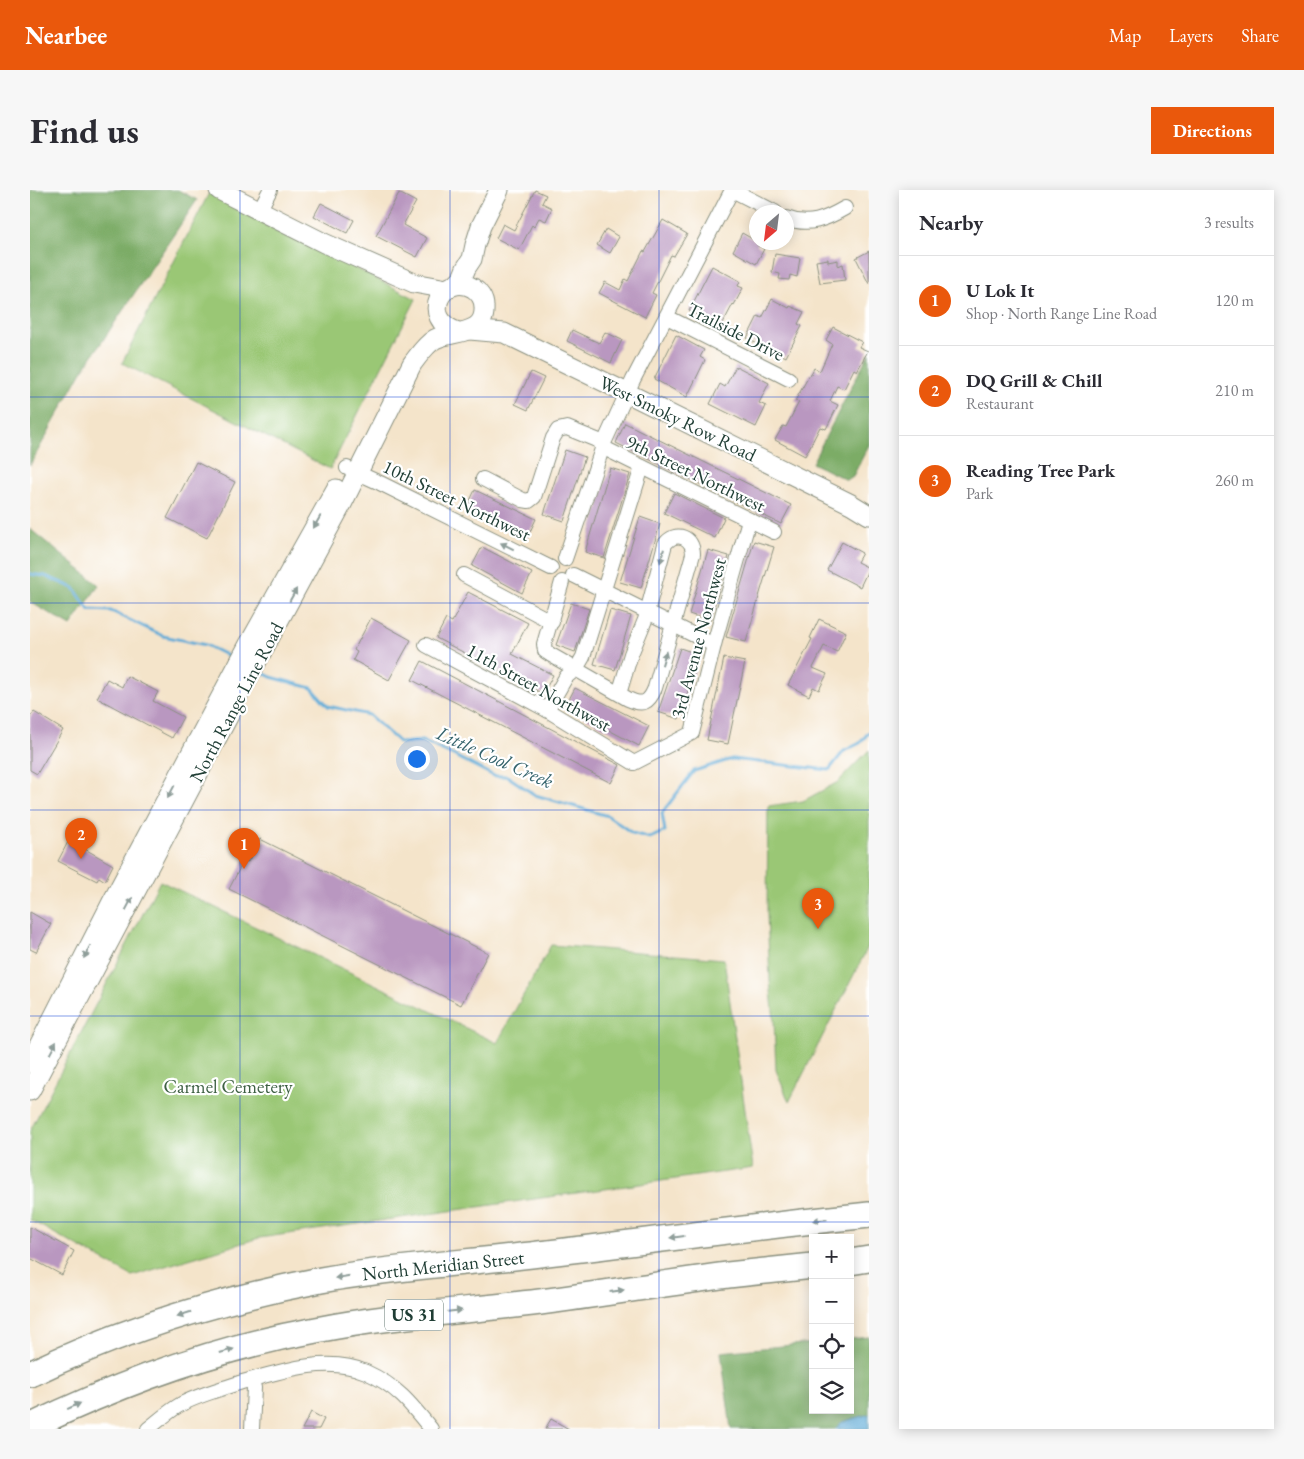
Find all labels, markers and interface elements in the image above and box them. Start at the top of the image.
text: Nearbee [25,20,107,51]
text: Map [1109,24,1141,47]
text: Layers [1169,24,1213,47]
text: Share [1241,24,1279,47]
button: Directions [1151,107,1274,154]
text: Find us [30,108,139,153]
north arrow [749,205,794,250]
text: Nearby [919,209,983,236]
text: 3 results [1204,212,1254,233]
text: U Lok It [966,278,1034,303]
text: 1 [931,290,939,311]
text: 120 m [1215,290,1254,311]
street label: Trailside Drive [683,296,789,367]
text: Shop · North Range Line Road [966,303,1157,324]
text: DQ Grill & Chill [966,368,1102,393]
street label: West Smoky Row Road [595,370,761,468]
text: 2 [931,380,939,401]
text: 210 m [1215,380,1254,401]
text: Restaurant [966,393,1034,414]
street label: 9th Street Northwest [622,429,770,518]
street label: 10th Street Northwest [379,454,535,547]
text: Reading Tree Park [966,458,1115,483]
text: 3 [931,470,939,491]
text: 260 m [1215,470,1254,491]
text: Park [966,483,993,504]
one-way arrow [313,516,322,529]
one-way arrow [500,542,515,550]
one-way arrow [658,548,666,563]
street label: 3rd Avenue Northwest [665,555,732,721]
one-way arrow [289,587,297,602]
street label: North Range Line Road [184,618,289,787]
street label: 11th Street Northwest [462,637,615,738]
one-way arrow [660,651,668,666]
water label: Little Cool Creek [432,719,557,794]
your location [404,746,430,772]
one-way arrow [167,785,175,800]
pin: 2 [65,818,97,859]
pin: 1 [228,828,260,869]
pin: 3 [802,888,834,929]
one-way arrow [125,897,133,912]
one-way arrow [83,944,91,959]
one-way arrow [49,1041,57,1055]
park label: Carmel Cemetery [163,1074,293,1099]
one-way arrow [812,1216,828,1224]
one-way arrow [669,1233,685,1241]
map controls [809,1234,854,1414]
button: + [809,1234,854,1279]
street label: North Meridian Street [361,1245,525,1286]
one-way arrow [333,1273,349,1281]
button: − [809,1279,854,1324]
one-way arrow [609,1287,625,1295]
road number: US 31 [385,1300,443,1330]
one-way arrow [448,1307,464,1315]
one-way arrow [176,1311,191,1318]
button: locate [809,1324,854,1369]
one-way arrow [219,1347,234,1355]
button: layers [809,1369,854,1414]
one-way arrow [67,1402,81,1410]

